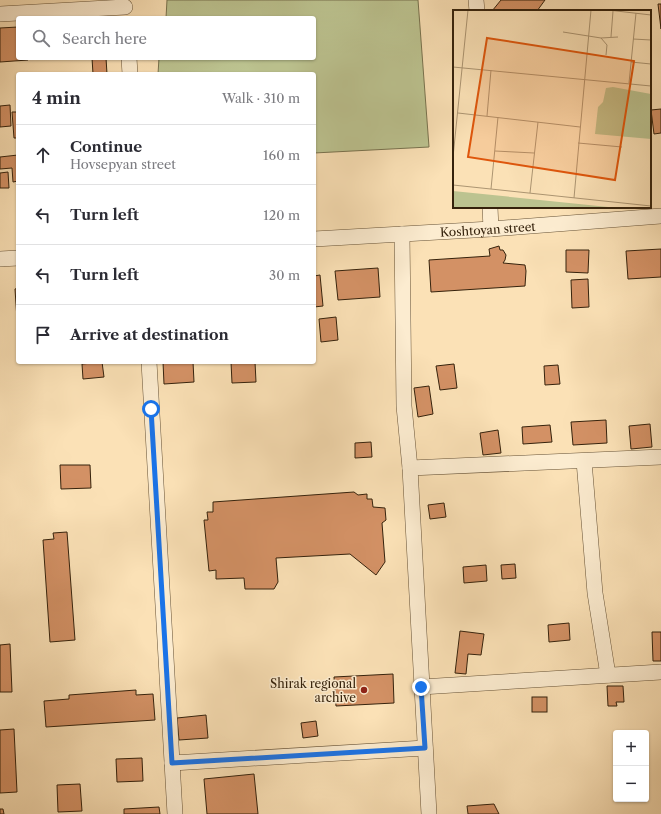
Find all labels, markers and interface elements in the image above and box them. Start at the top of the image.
inset map [453,10,651,208]
search box [16,16,316,60]
icon: search [30,27,52,49]
text: Search here [62,29,147,48]
text: 4 min [32,88,81,108]
text: Walk · 310 m [222,90,300,106]
text: Continue [70,137,142,156]
icon: ahead [32,144,54,166]
text: 160 m [263,147,300,163]
text: Hovsepyan street [70,156,176,172]
icon: left [32,204,54,226]
text: Turn left [70,205,139,224]
text: 120 m [263,207,300,223]
street label: Koshtoyan street [439,218,537,239]
icon: left [32,264,54,286]
text: Turn left [70,265,139,284]
text: 30 m [269,267,300,283]
icon: arrive [32,324,54,346]
text: Arrive at destination [70,325,229,344]
route start [142,400,160,418]
place label: Shirak regional archive [270,676,356,705]
route end [412,678,430,696]
marker: Shirak regional archive [359,685,369,695]
map controls [613,730,649,802]
button: + [613,730,649,766]
button: − [613,766,649,802]

